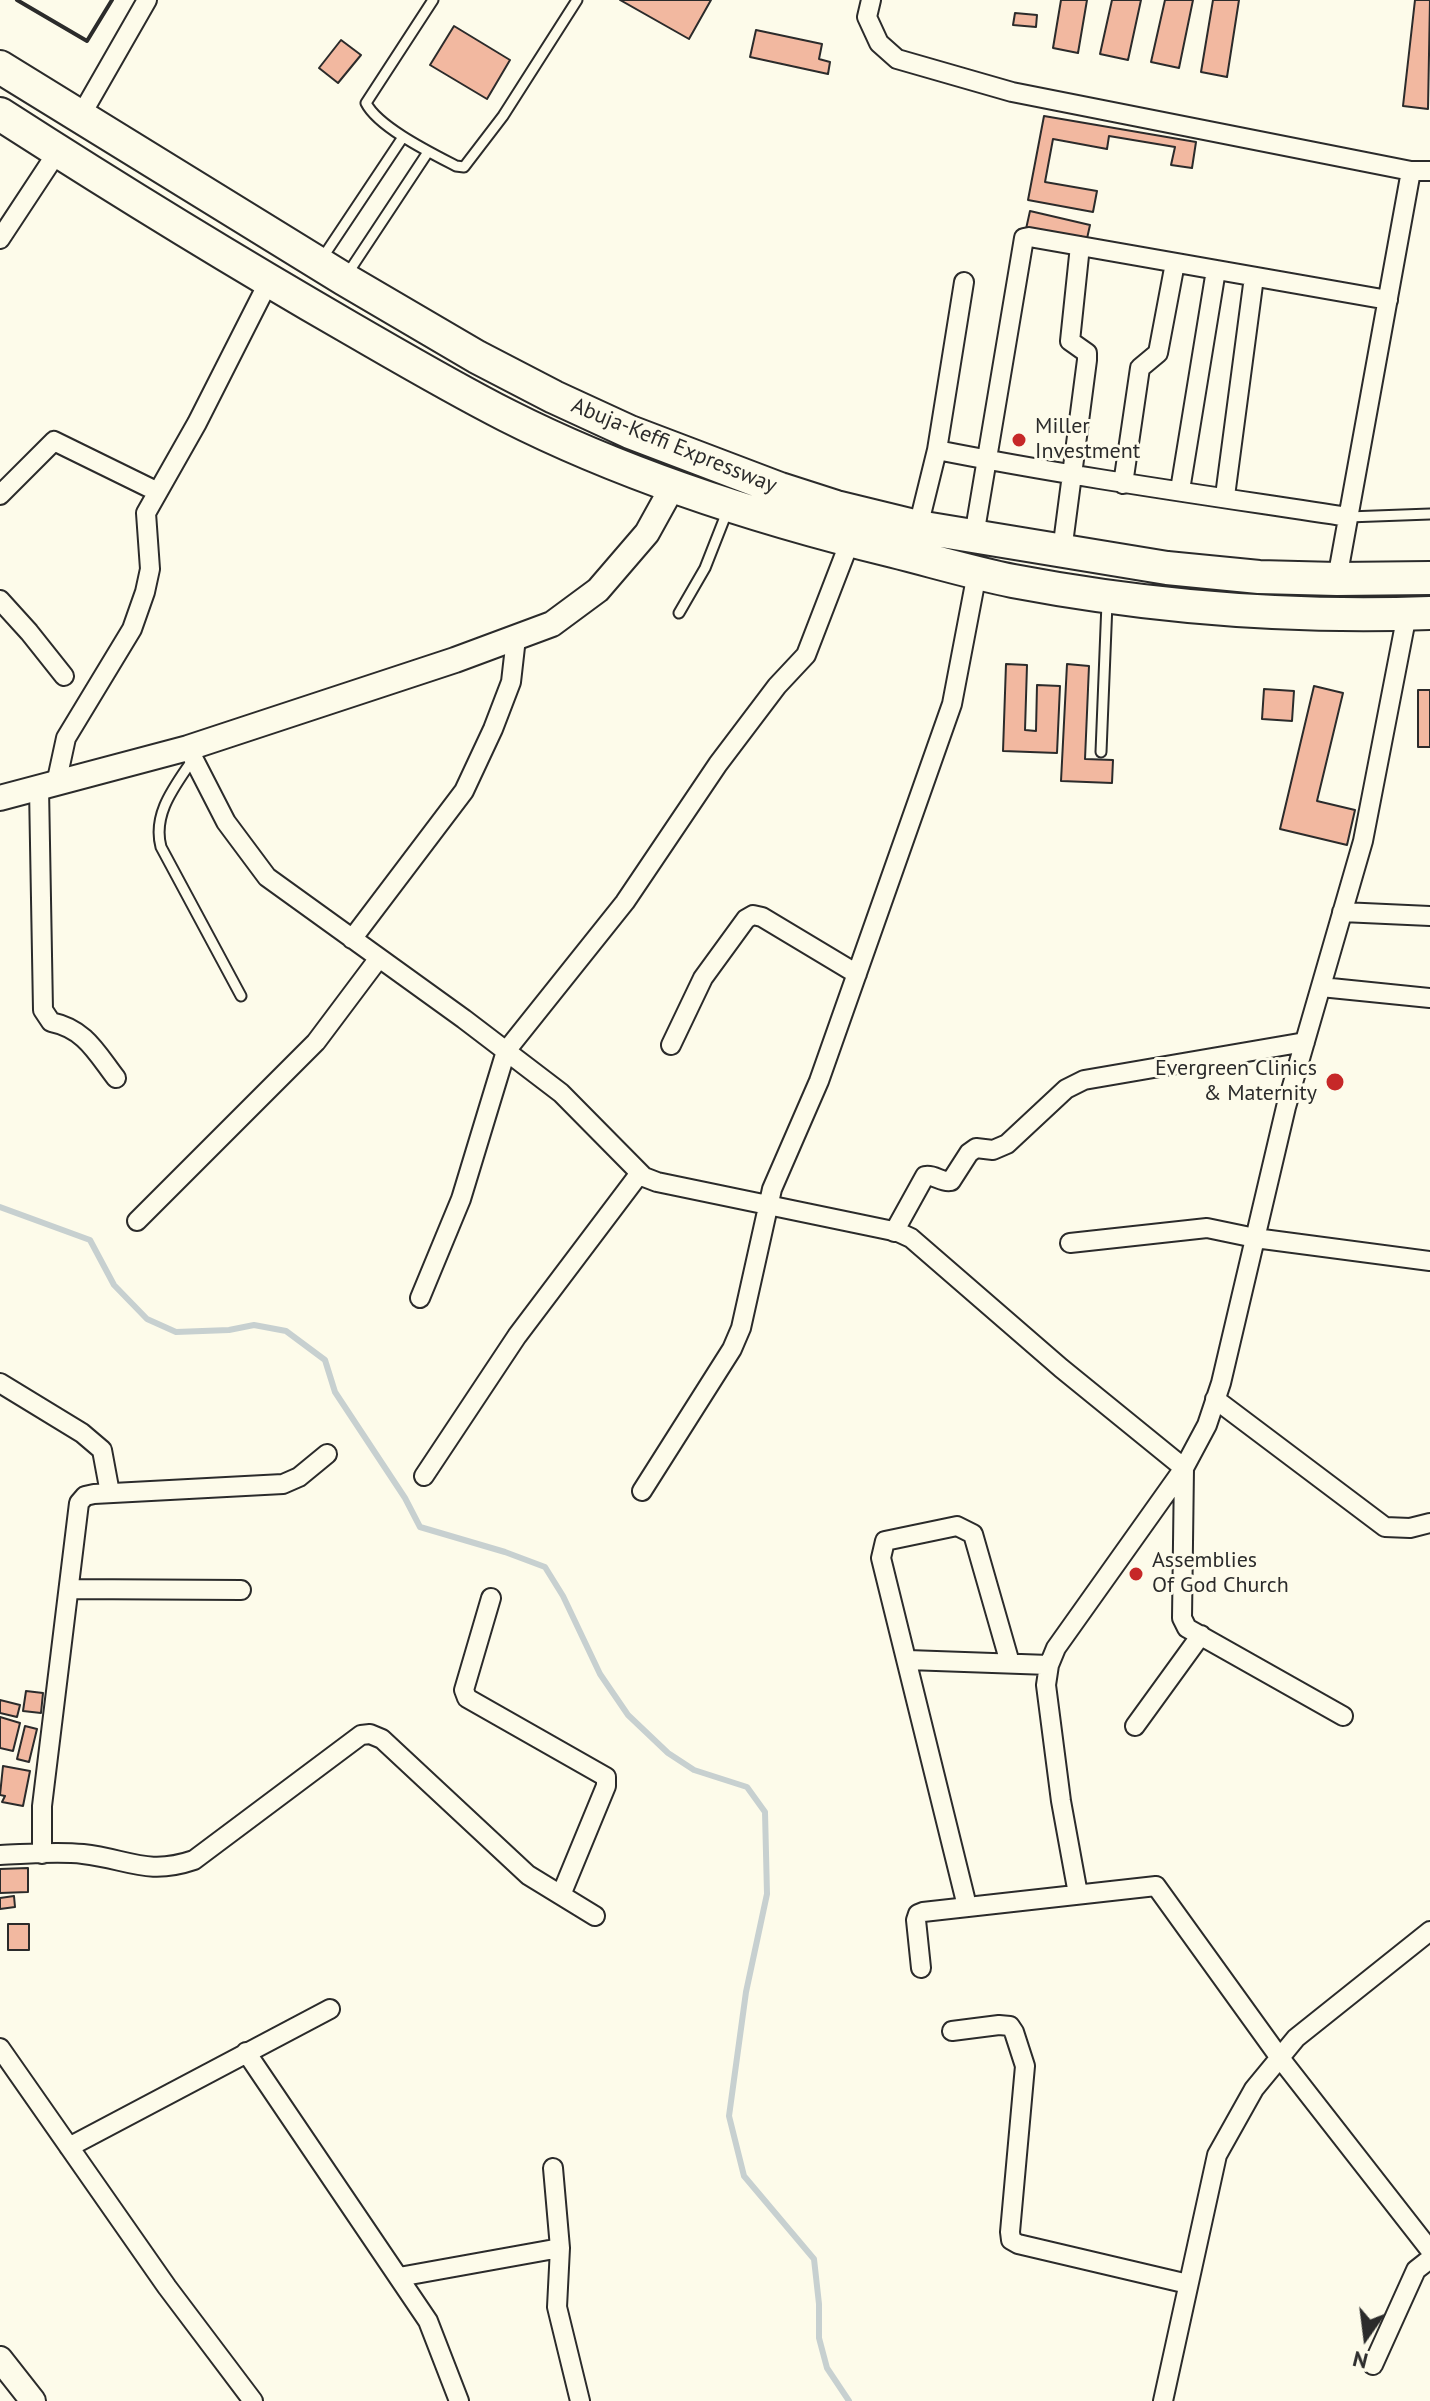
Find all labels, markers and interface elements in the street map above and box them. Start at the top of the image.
street label: Abuja-Keffi Expressway [567,393,781,499]
place label: Miller Investment [1035,414,1140,466]
marker: Miller Investment [1010,431,1028,449]
place label: Evergreen Clinics & Maternity [1155,1056,1317,1108]
marker: Evergreen Clinics & Maternity [1324,1071,1346,1093]
place label: Assemblies Of God Church [1152,1548,1289,1600]
marker: Assemblies Of God Church [1127,1565,1145,1583]
north arrow [1326,2297,1406,2377]
text: N [1350,2345,1371,2376]

